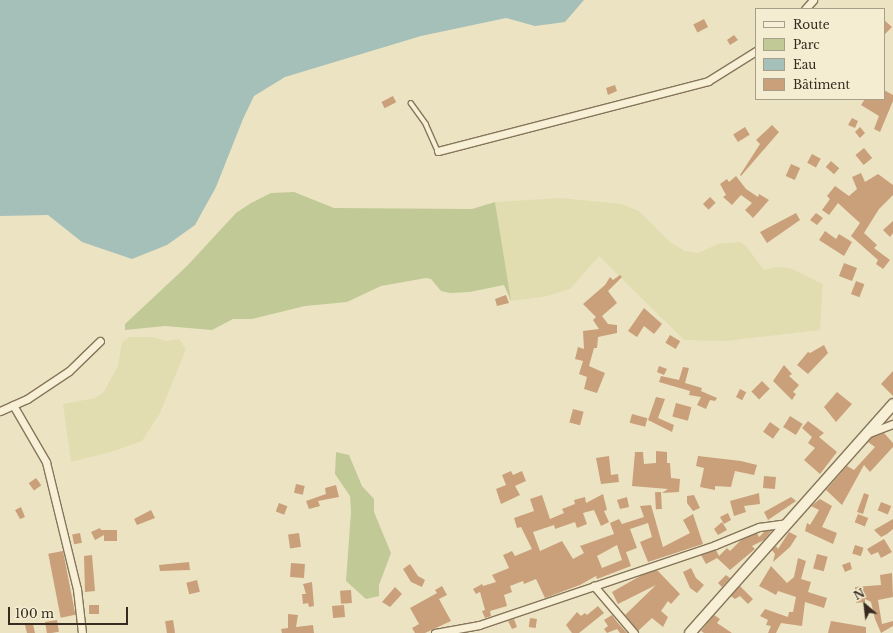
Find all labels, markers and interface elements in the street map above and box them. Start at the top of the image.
legend [755,8,885,100]
text: Route [793,17,830,32]
text: Parc [793,37,820,52]
text: Eau [793,57,816,72]
text: Bâtiment [793,77,850,92]
north arrow [845,585,885,625]
text: N [852,586,867,603]
scale bar [10,599,130,625]
text: 100 m [15,606,54,621]

